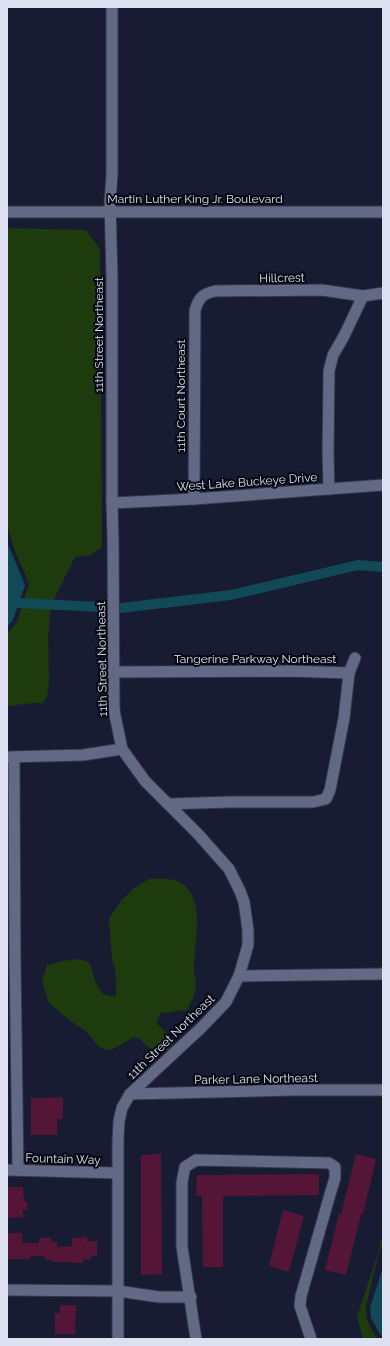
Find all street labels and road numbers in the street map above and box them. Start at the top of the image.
street label: Martin Luther King Jr. Boulevard [107,192,283,206]
street label: Hillcrest [259,271,305,285]
street label: 11th Street Northeast [92,277,106,393]
street label: 11th Court Northeast [174,339,188,453]
street label: West Lake Buckeye Drive [176,470,318,494]
street label: 11th Street Northeast [94,601,110,717]
street label: Tangerine Parkway Northeast [174,652,336,666]
street label: 11th Street Northeast [125,992,217,1082]
street label: Parker Lane Northeast [194,1071,318,1087]
street label: Fountain Way [25,1151,101,1167]

